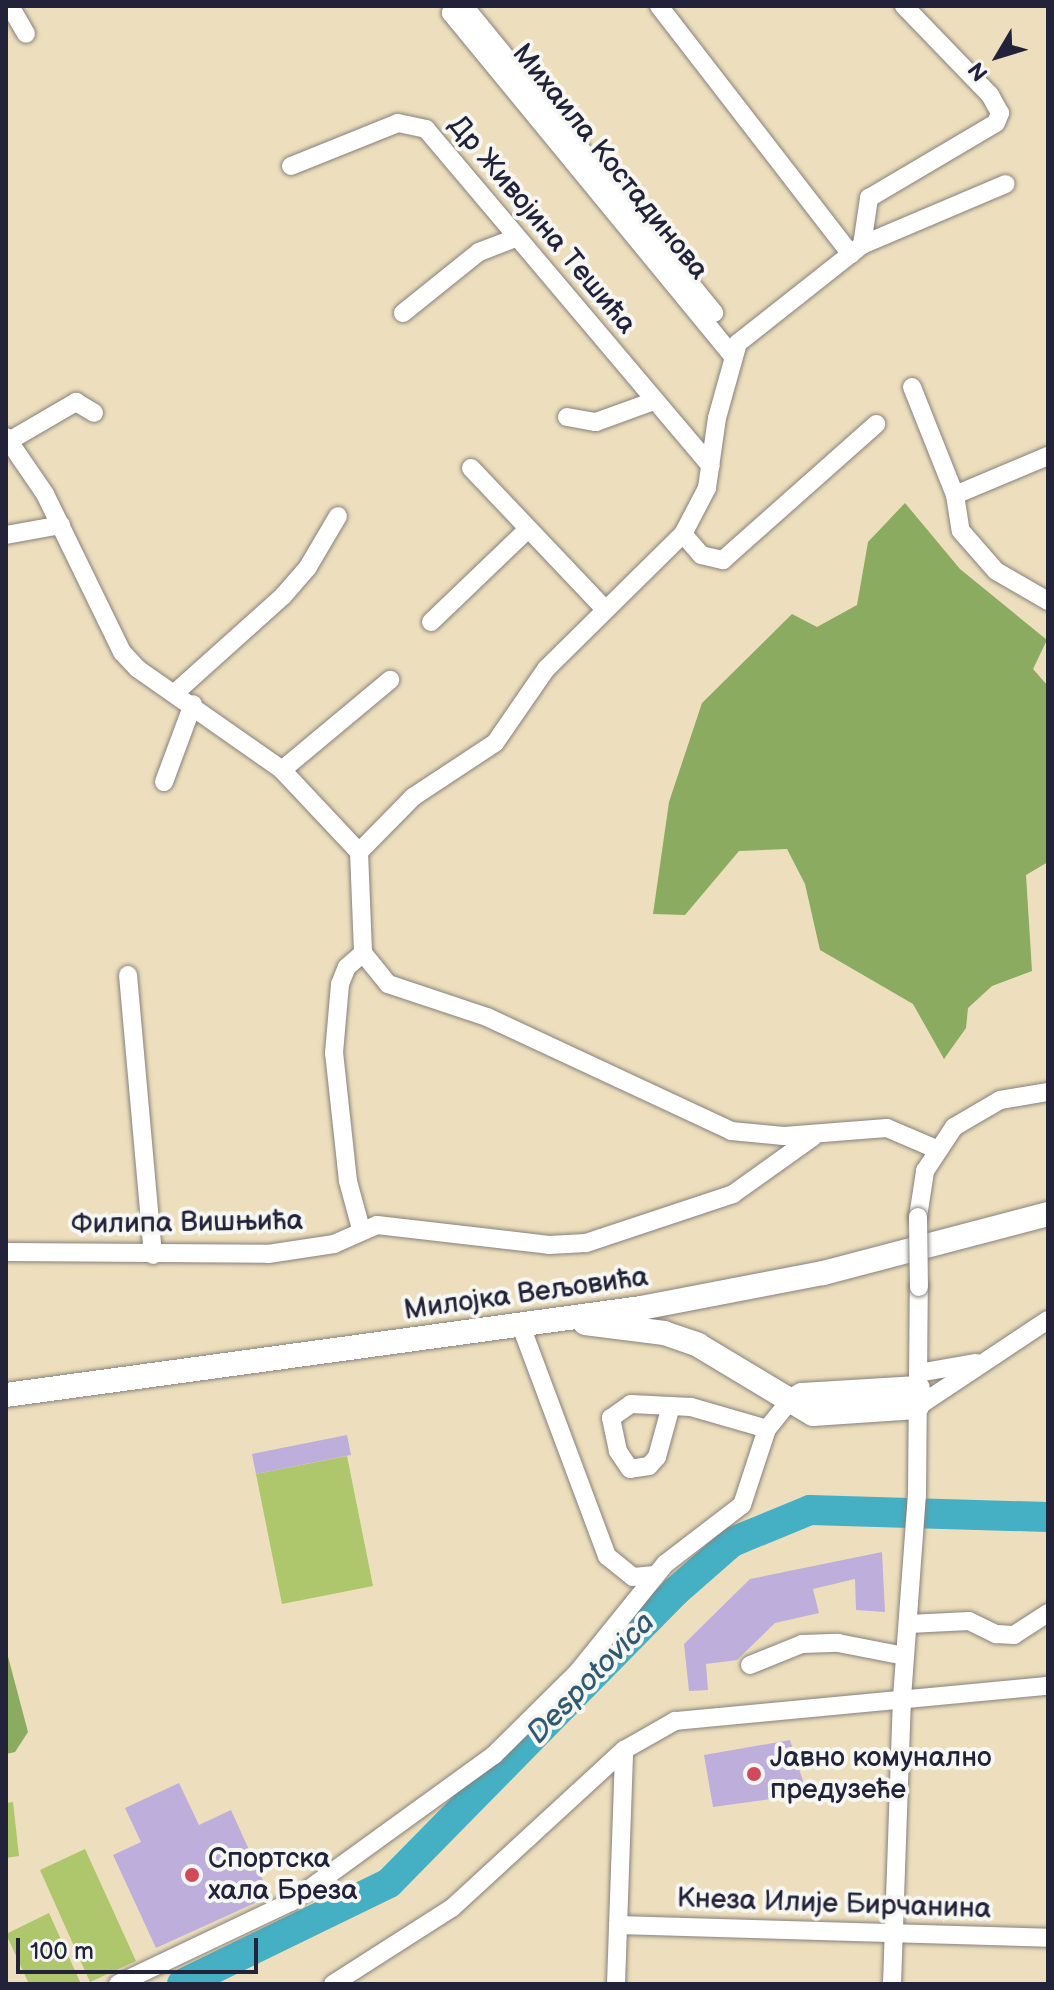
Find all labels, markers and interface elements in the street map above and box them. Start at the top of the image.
north arrow [958,16,1038,96]
street label: Михаила Костадинова [505,37,715,287]
text: N [963,56,994,86]
street label: Др Живојина Тешића [441,109,643,341]
street label: Филипа Вишњића [71,1204,303,1242]
street label: Милојка Вељовића [402,1260,650,1328]
water label: Despotovica [520,1605,662,1751]
place label: Јавно комунално предузеће [770,1741,992,1807]
marker: Јавно комунално предузеће [745,1765,763,1783]
place label: Спортска хала Бреза [208,1842,358,1908]
marker: Спортска хала Бреза [183,1866,201,1884]
street label: Кнеза Илије Бирчанина [676,1882,992,1926]
scale bar [20,1922,262,1972]
text: 100 m [30,1937,94,1966]

